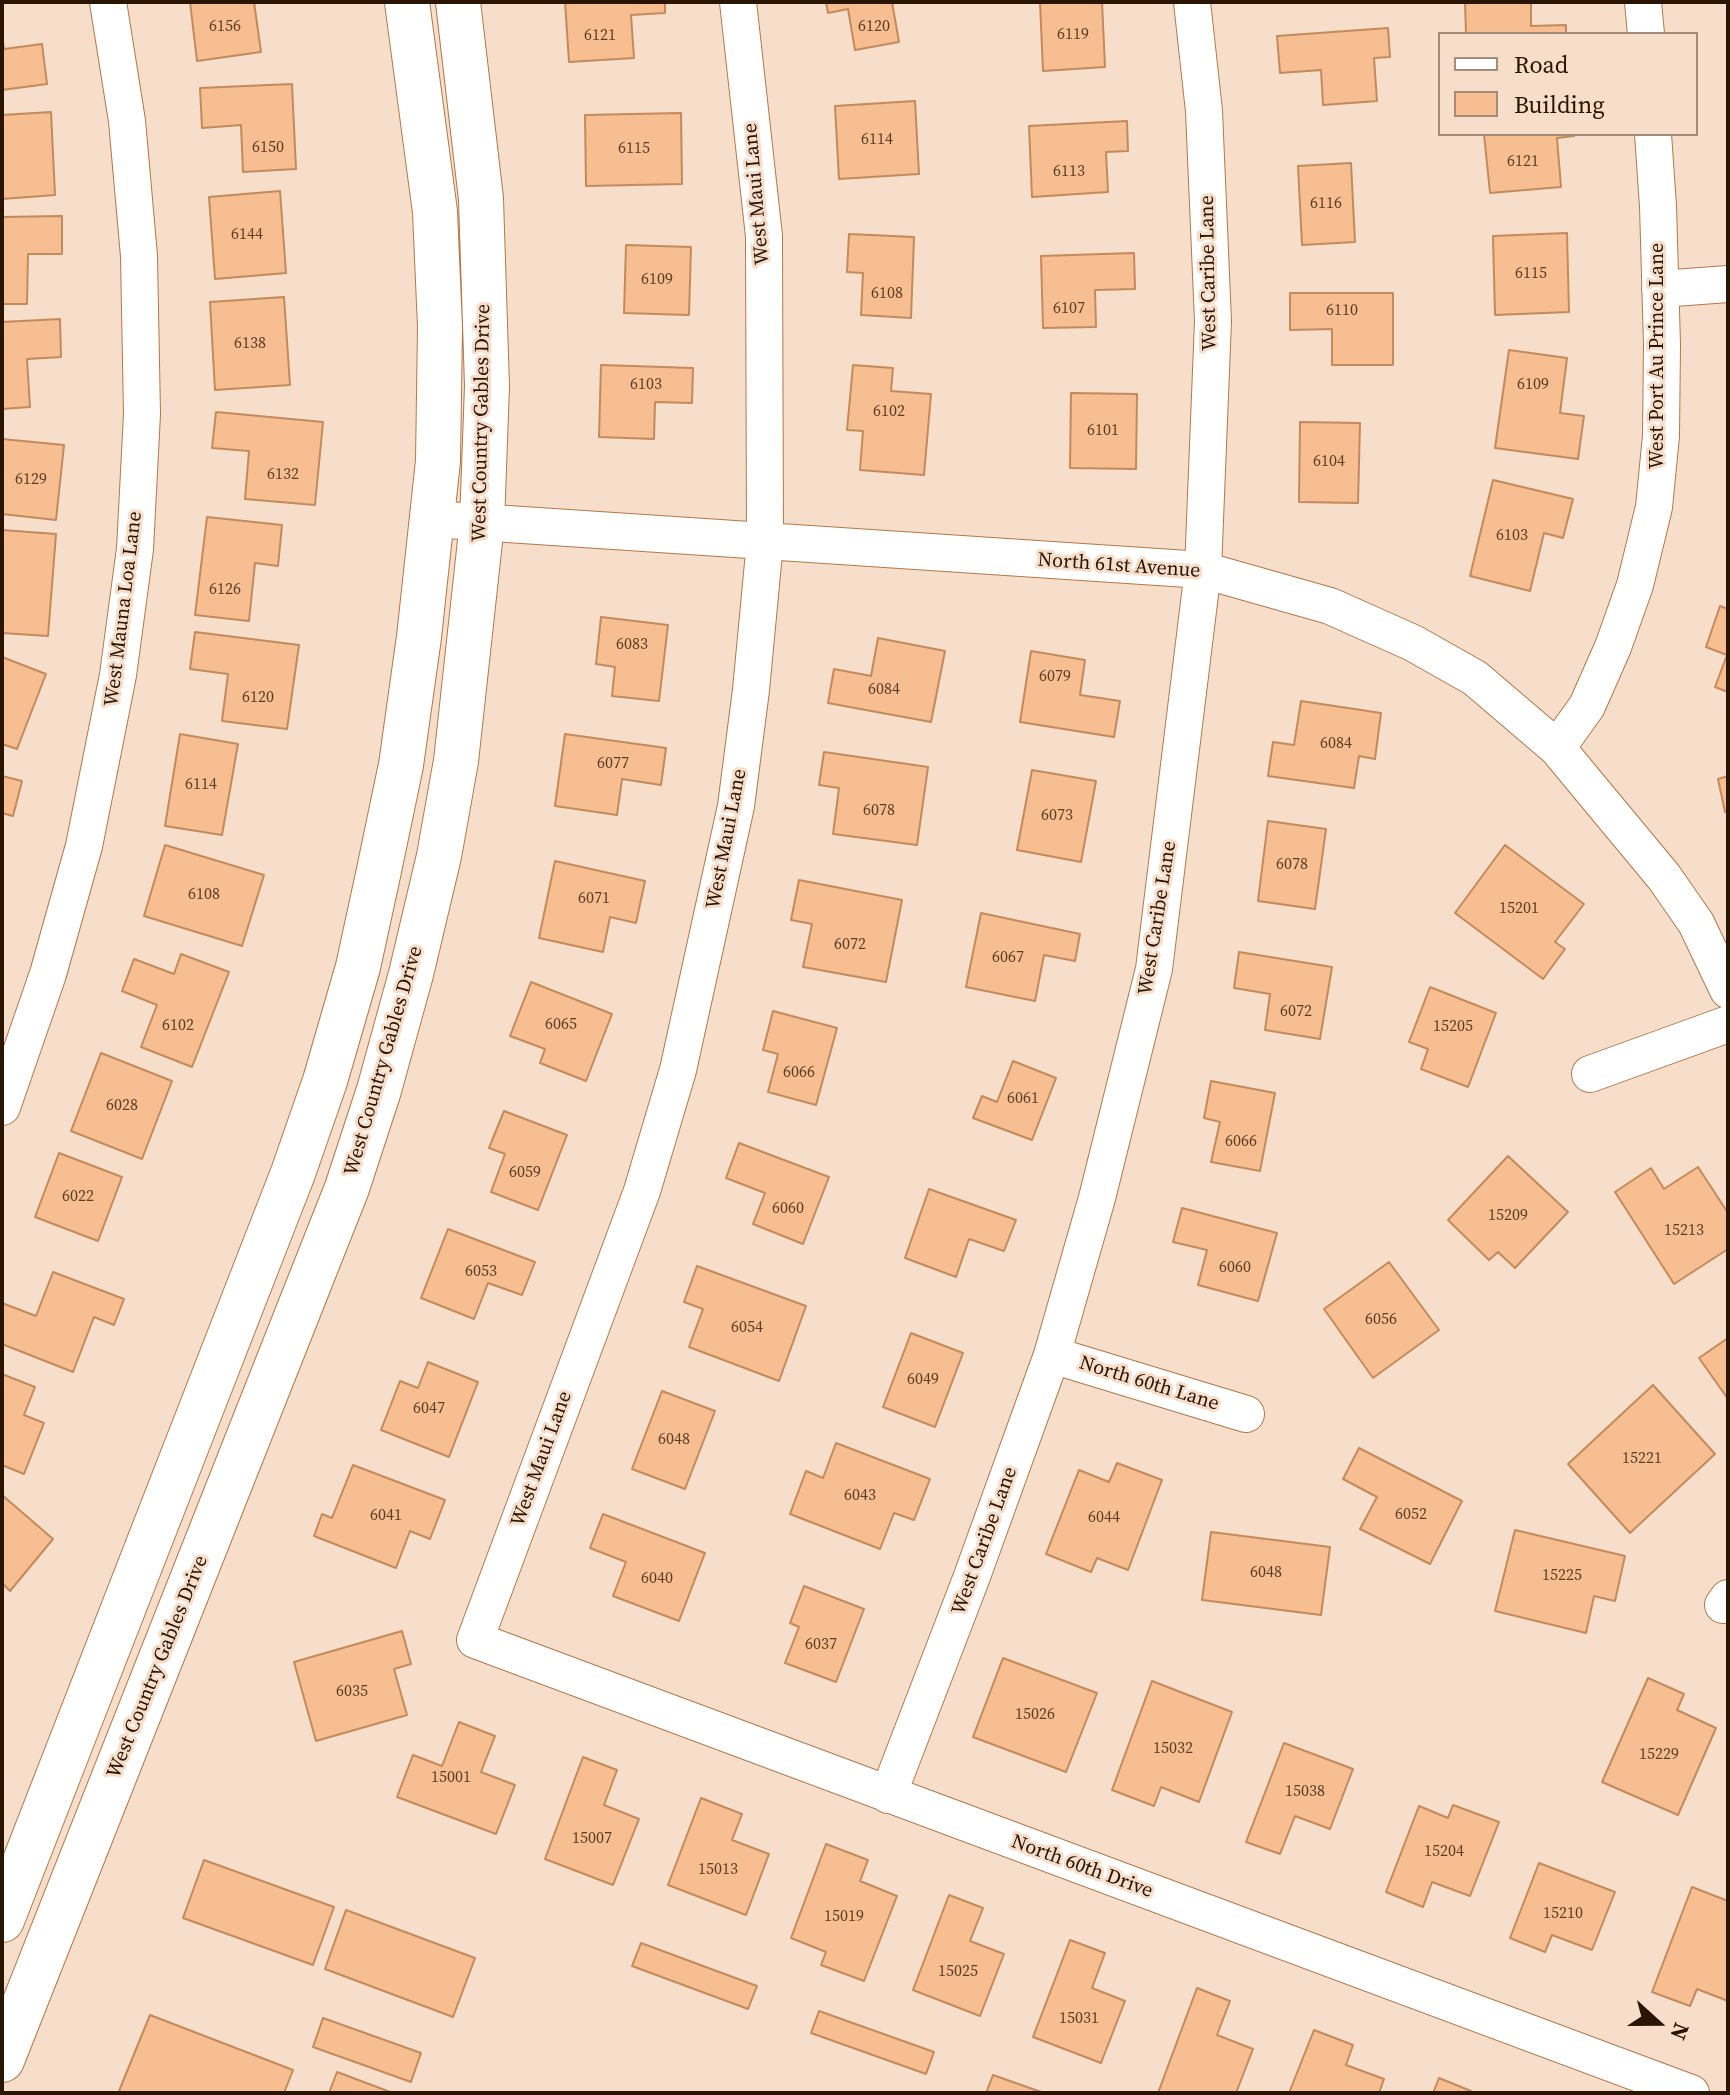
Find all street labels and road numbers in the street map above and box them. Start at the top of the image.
street label: West Maui Lane [739,122,775,266]
street label: West Caribe Lane [1196,195,1222,351]
street label: West Port Au Prince Lane [1646,243,1670,469]
street label: West Country Gables Drive [468,304,496,542]
street label: West Mauna Loa Lane [100,510,148,708]
street label: North 61st Avenue [1037,548,1201,584]
street label: West Maui Lane [702,767,752,911]
street label: West Caribe Lane [1134,839,1182,997]
street label: West Country Gables Drive [340,943,428,1179]
street label: North 60th Lane [1076,1351,1222,1417]
street label: West Maui Lane [506,1388,578,1530]
street label: West Caribe Lane [947,1464,1023,1618]
street label: West Country Gables Drive [102,1552,214,1782]
street label: North 60th Drive [1008,1830,1156,1904]

